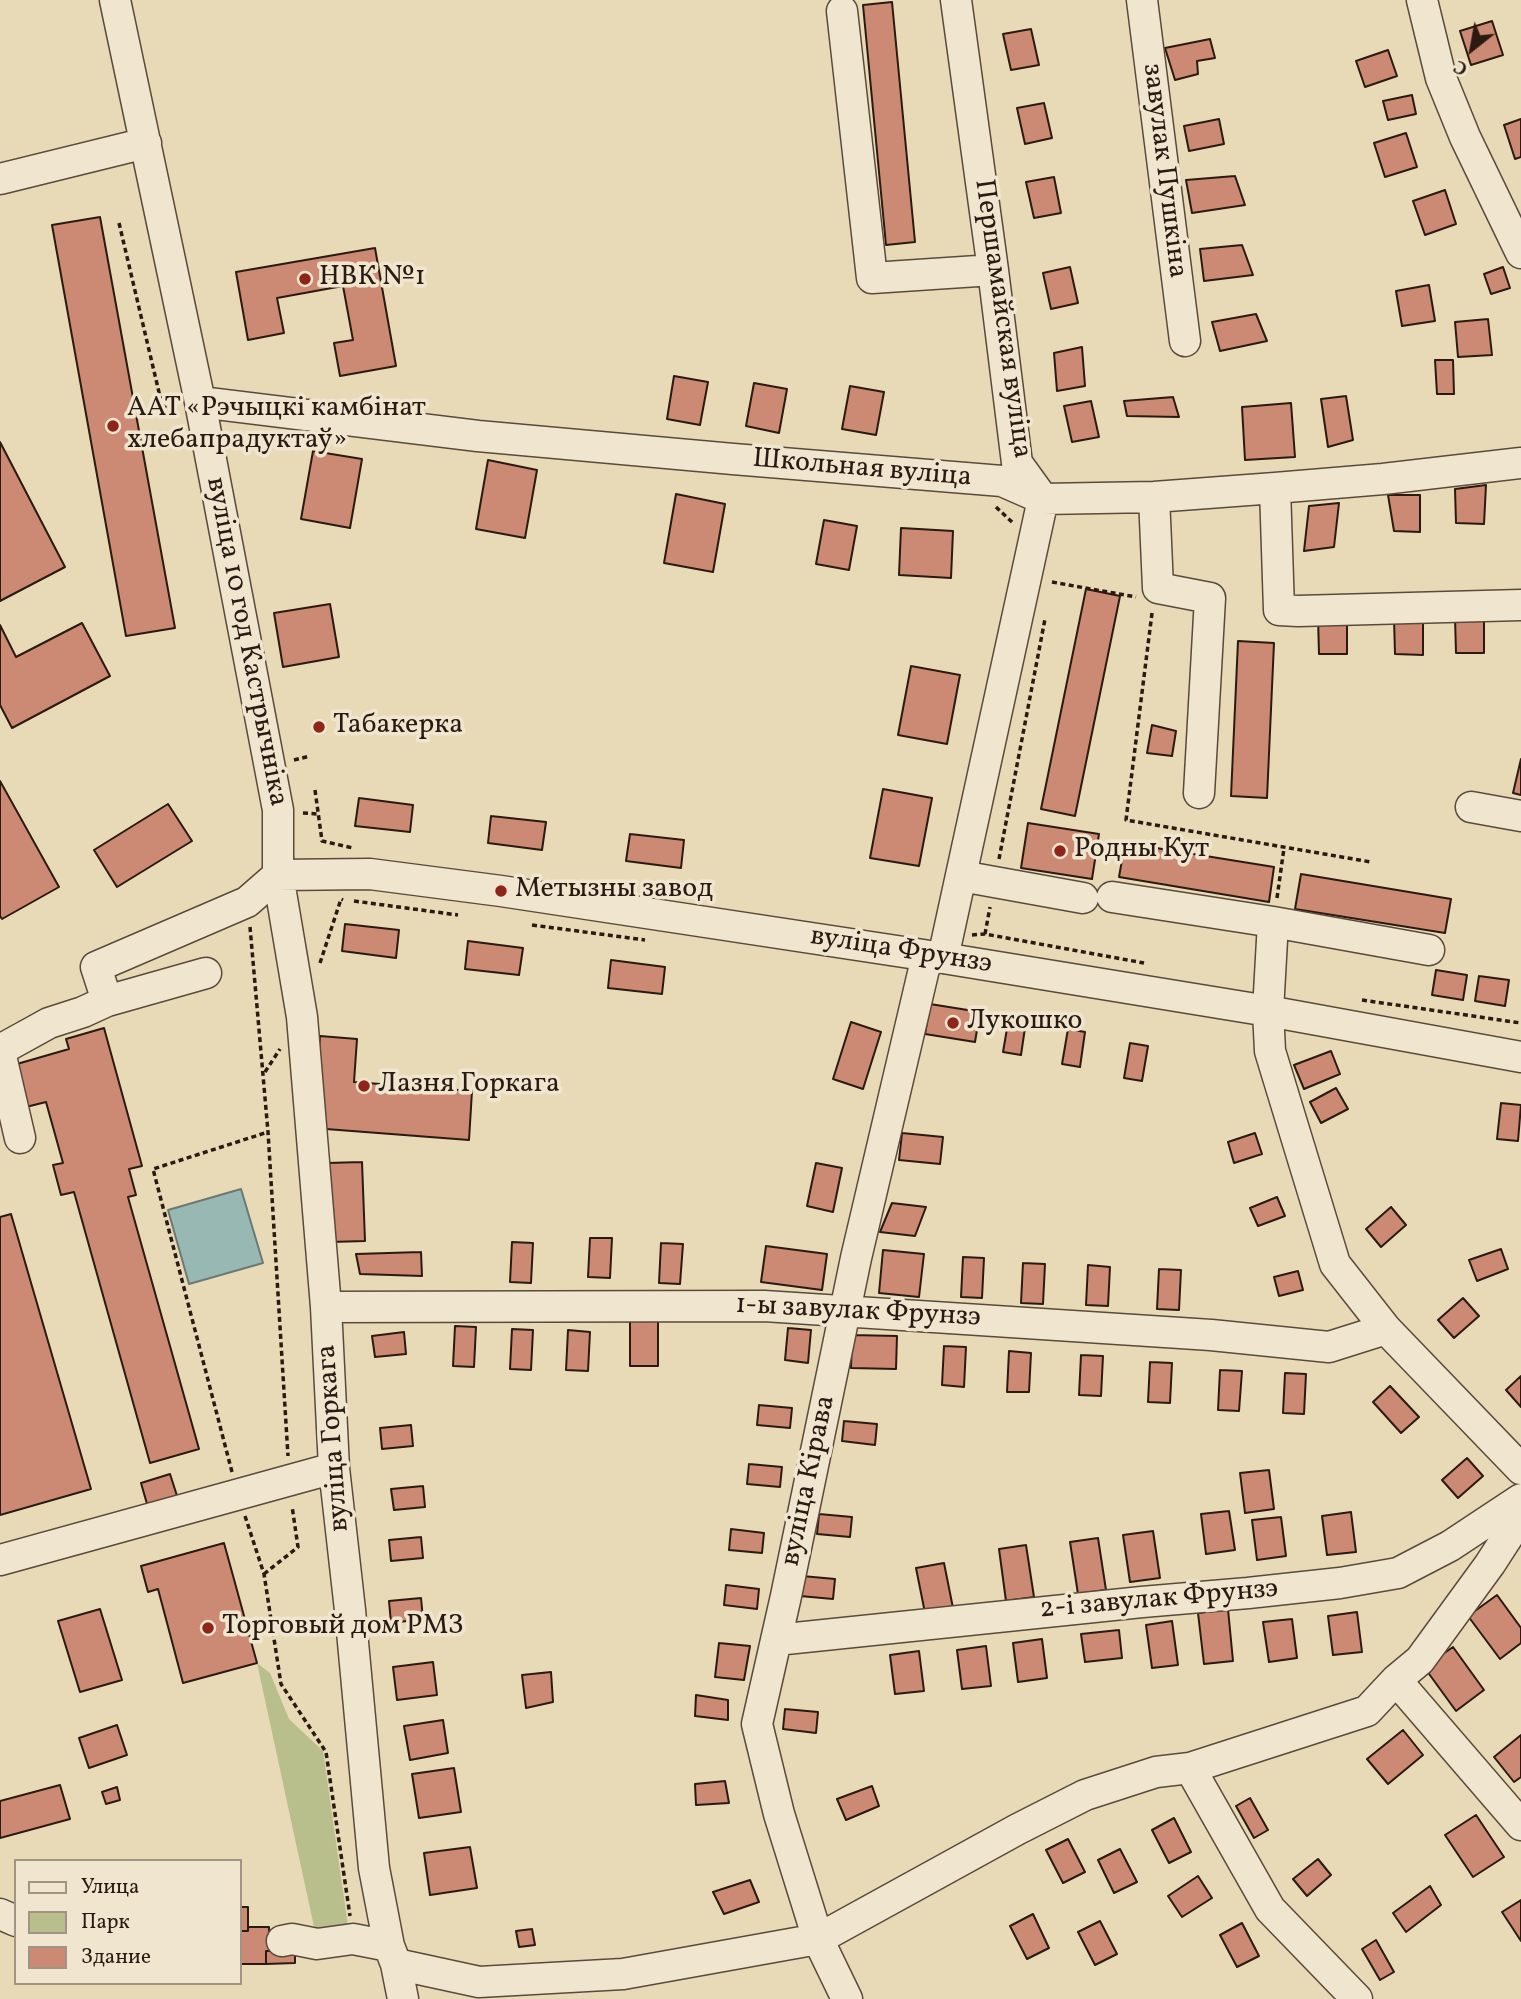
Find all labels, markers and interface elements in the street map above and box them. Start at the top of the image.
north arrow [1437,14,1507,84]
text: С [1449,53,1473,81]
street label: завулак Пушкіна [1133,62,1193,280]
street label: Першамайская вуліца [965,177,1037,461]
place label: НВК №1 [319,262,426,296]
marker: НВК №1 [297,271,313,287]
place label: ААТ «Рэчыцкі камбінат хлебапрадуктаў» [127,393,426,459]
marker: ААТ «Рэчыцкі камбінат хлебапрадуктаў» [105,418,121,434]
street label: Школьная вуліца [751,444,973,496]
street label: вуліца 10 год Кастрычніка [197,475,293,809]
place label: Табакерка [333,710,463,744]
marker: Табакерка [311,719,327,735]
place label: Родны Кут [1074,834,1209,868]
marker: Родны Кут [1052,843,1068,859]
place label: Метызны завод [515,874,713,908]
marker: Метызны завод [493,883,509,899]
street label: вуліца Фрунзэ [808,921,994,983]
place label: Лукошко [967,1006,1082,1040]
marker: Лукошко [945,1015,961,1031]
place label: Лазня Горкага [378,1069,560,1103]
marker: Лазня Горкага [356,1078,372,1094]
street label: 1-ы завулак Фрунзэ [734,1290,982,1336]
street label: вуліца Горкага [312,1343,358,1533]
street label: вуліца Кірава [776,1393,844,1569]
street label: 2-і завулак Фрунзэ [1038,1574,1280,1628]
place label: Торговый дом РМЗ [222,1611,464,1645]
marker: Торговый дом РМЗ [200,1620,216,1636]
legend [14,1859,242,1985]
text: Улица [81,1873,139,1902]
text: Парк [81,1908,130,1937]
text: Здание [81,1943,151,1972]

